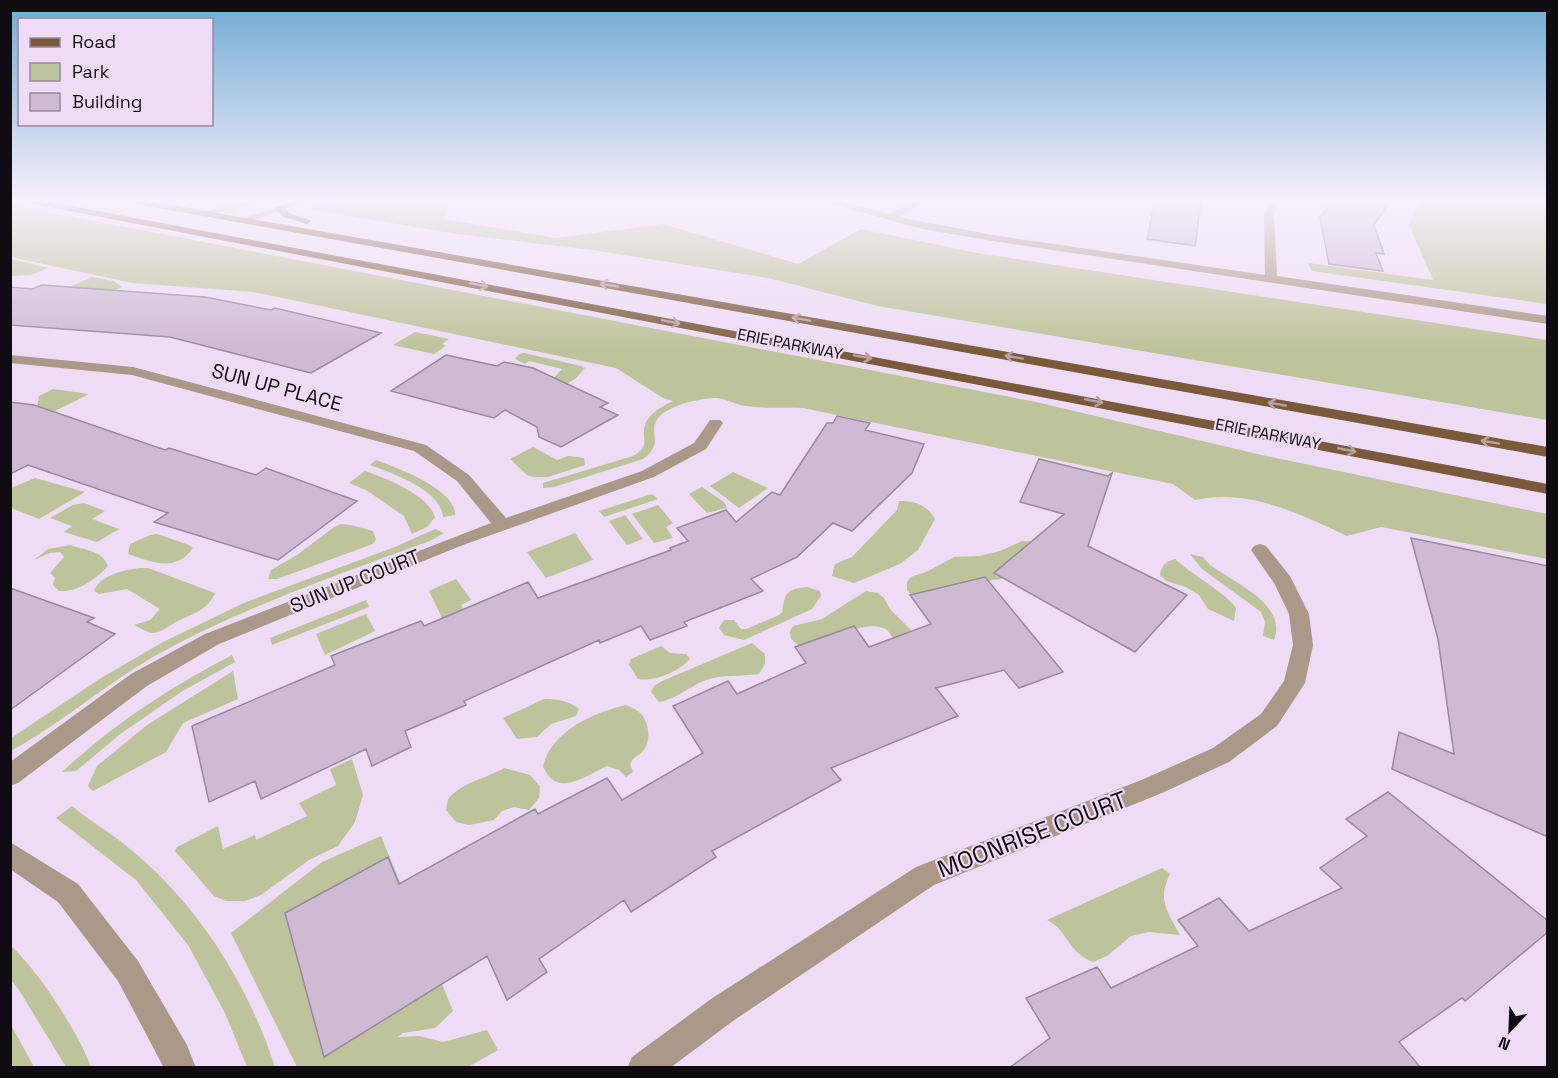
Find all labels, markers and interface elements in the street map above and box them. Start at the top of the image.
legend [18,18,213,126]
text: Road [72,30,116,53]
text: Park [72,60,110,83]
text: Building [72,90,142,113]
one-way arrow [600,279,620,290]
one-way arrow [469,280,489,291]
one-way arrow [792,313,812,324]
one-way arrow [661,317,680,328]
street label: ERIE PARKWAY [735,323,845,365]
one-way arrow [1005,351,1024,362]
one-way arrow [852,352,872,363]
street label: SUN UP PLACE [209,357,345,417]
one-way arrow [1084,396,1103,407]
one-way arrow [1268,398,1288,409]
street label: ERIE PARKWAY [1213,413,1323,455]
one-way arrow [1481,436,1500,447]
one-way arrow [1337,445,1356,456]
street label: SUN UP COURT [286,543,424,619]
street label: MOONRISE COURT [933,784,1131,884]
north arrow [1480,1000,1540,1060]
text: N [1495,1032,1513,1055]

